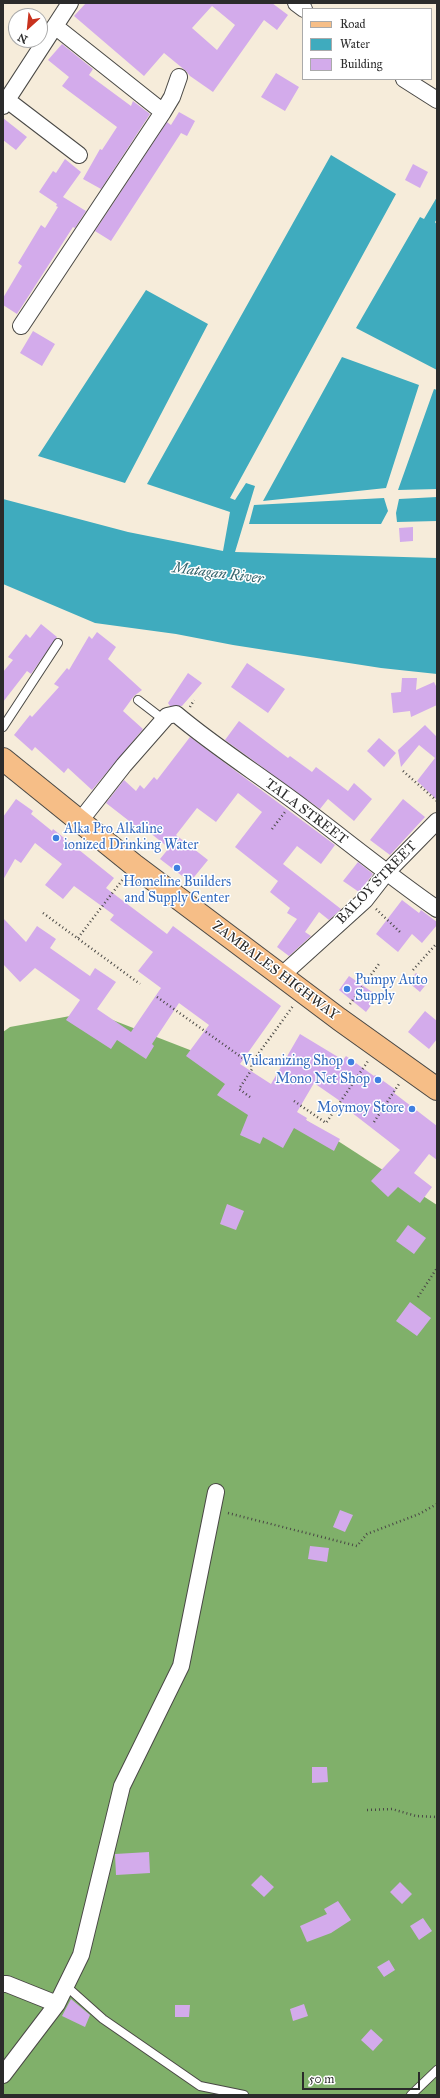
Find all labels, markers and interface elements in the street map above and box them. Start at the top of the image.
north arrow [8,8,48,48]
legend [302,8,432,80]
text: Road [340,17,366,31]
text: N [16,30,30,46]
text: Water [340,37,370,51]
text: Building [340,57,382,71]
water label: Matagan River [171,559,265,589]
street label: TALA STREET [261,775,351,849]
place label: Alka Pro Alkaline ionized Drinking Water [64,822,198,854]
marker: Alka Pro Alkaline ionized Drinking Water [51,833,61,843]
street label: BALOY STREET [333,838,421,928]
marker: Homeline Builders and Supply Center [172,863,182,873]
place label: Homeline Builders and Supply Center [123,875,231,908]
street label: ZAMBALES HIGHWAY [209,918,341,1024]
place label: Pumpy Auto Supply [355,973,428,1006]
marker: Pumpy Auto Supply [342,984,352,994]
place label: Vulcanizing Shop [242,1054,343,1070]
marker: Vulcanizing Shop [346,1057,356,1067]
place label: Mono Net Shop [275,1072,370,1088]
marker: Mono Net Shop [373,1075,383,1085]
place label: Moymoy Store [317,1101,404,1117]
marker: Moymoy Store [407,1104,417,1114]
scale bar [304,2064,422,2090]
text: 50 m [309,2072,334,2086]

